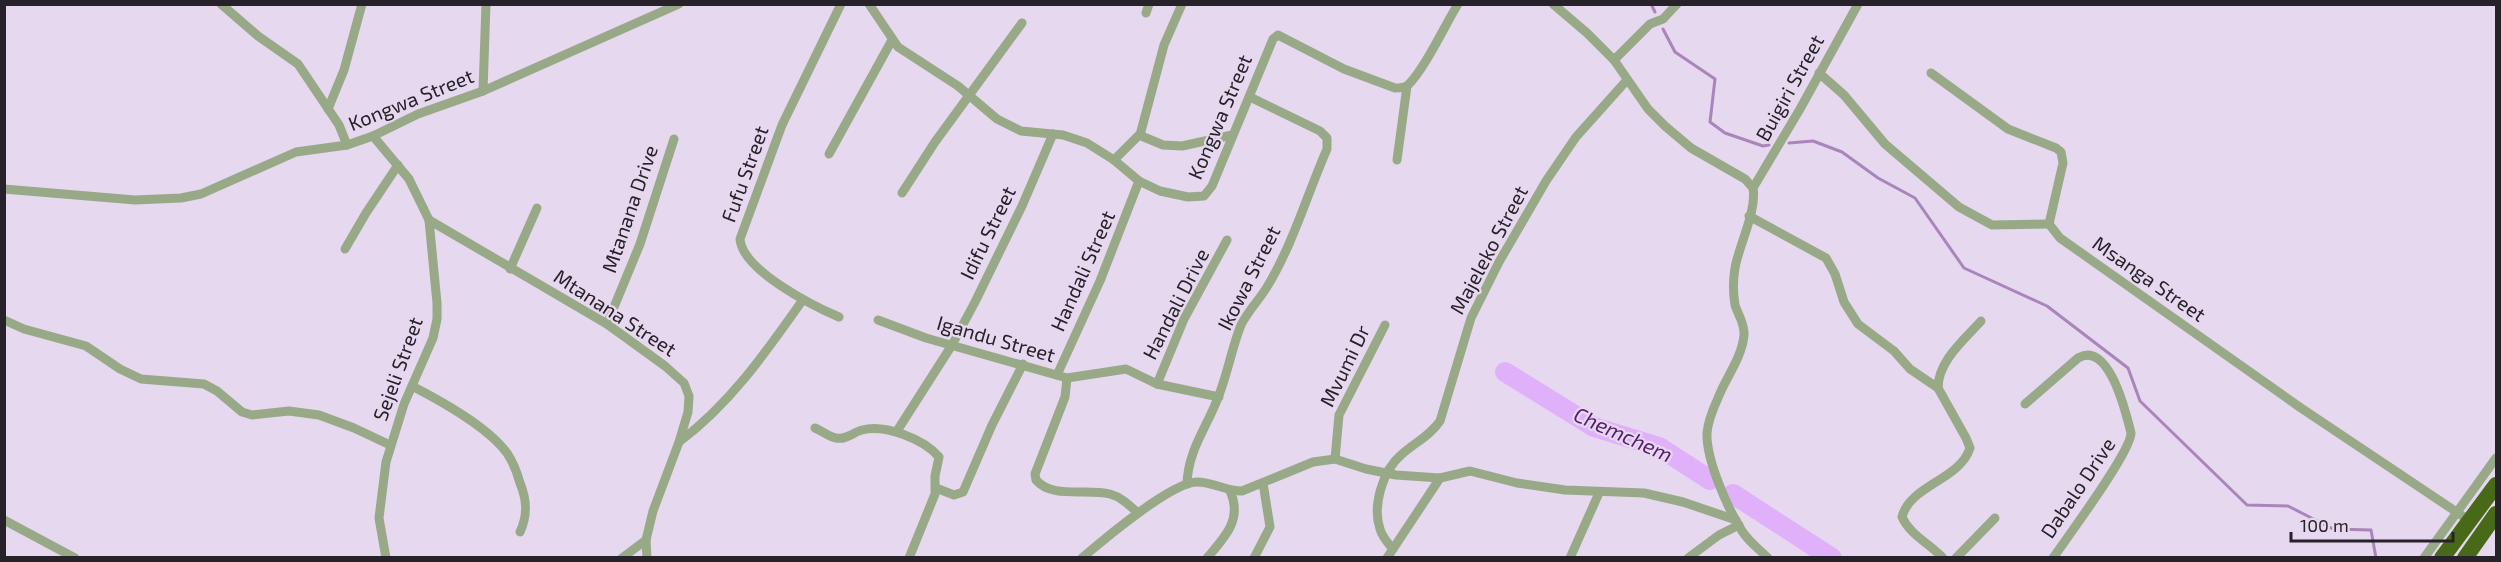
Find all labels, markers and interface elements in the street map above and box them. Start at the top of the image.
street label: Buigiri Street [1750,30,1828,145]
street label: Kongwa Street [1182,50,1256,183]
street label: Kongwa Street [344,63,477,135]
street label: Fufu Street [716,122,773,225]
street label: Mtanana Drive [596,142,662,276]
street label: Majeleko Street [1444,181,1532,318]
street label: Idifu Street [954,182,1020,283]
street label: Handali Street [1045,206,1120,335]
street label: Ikowa Street [1212,221,1285,334]
street label: Msanga Street [2088,230,2211,326]
street label: Handali Drive [1137,244,1213,363]
street label: Mtanana Street [550,264,682,361]
street label: Igandu Street [934,310,1058,366]
street label: Sejeli Street [367,313,427,424]
street label: Mvumi Dr [1314,321,1374,410]
water label: Chemchem [1570,401,1677,467]
street label: Dabalo Drive [2035,433,2120,542]
scale bar [2291,505,2453,543]
text: 100 m [2300,514,2349,536]

